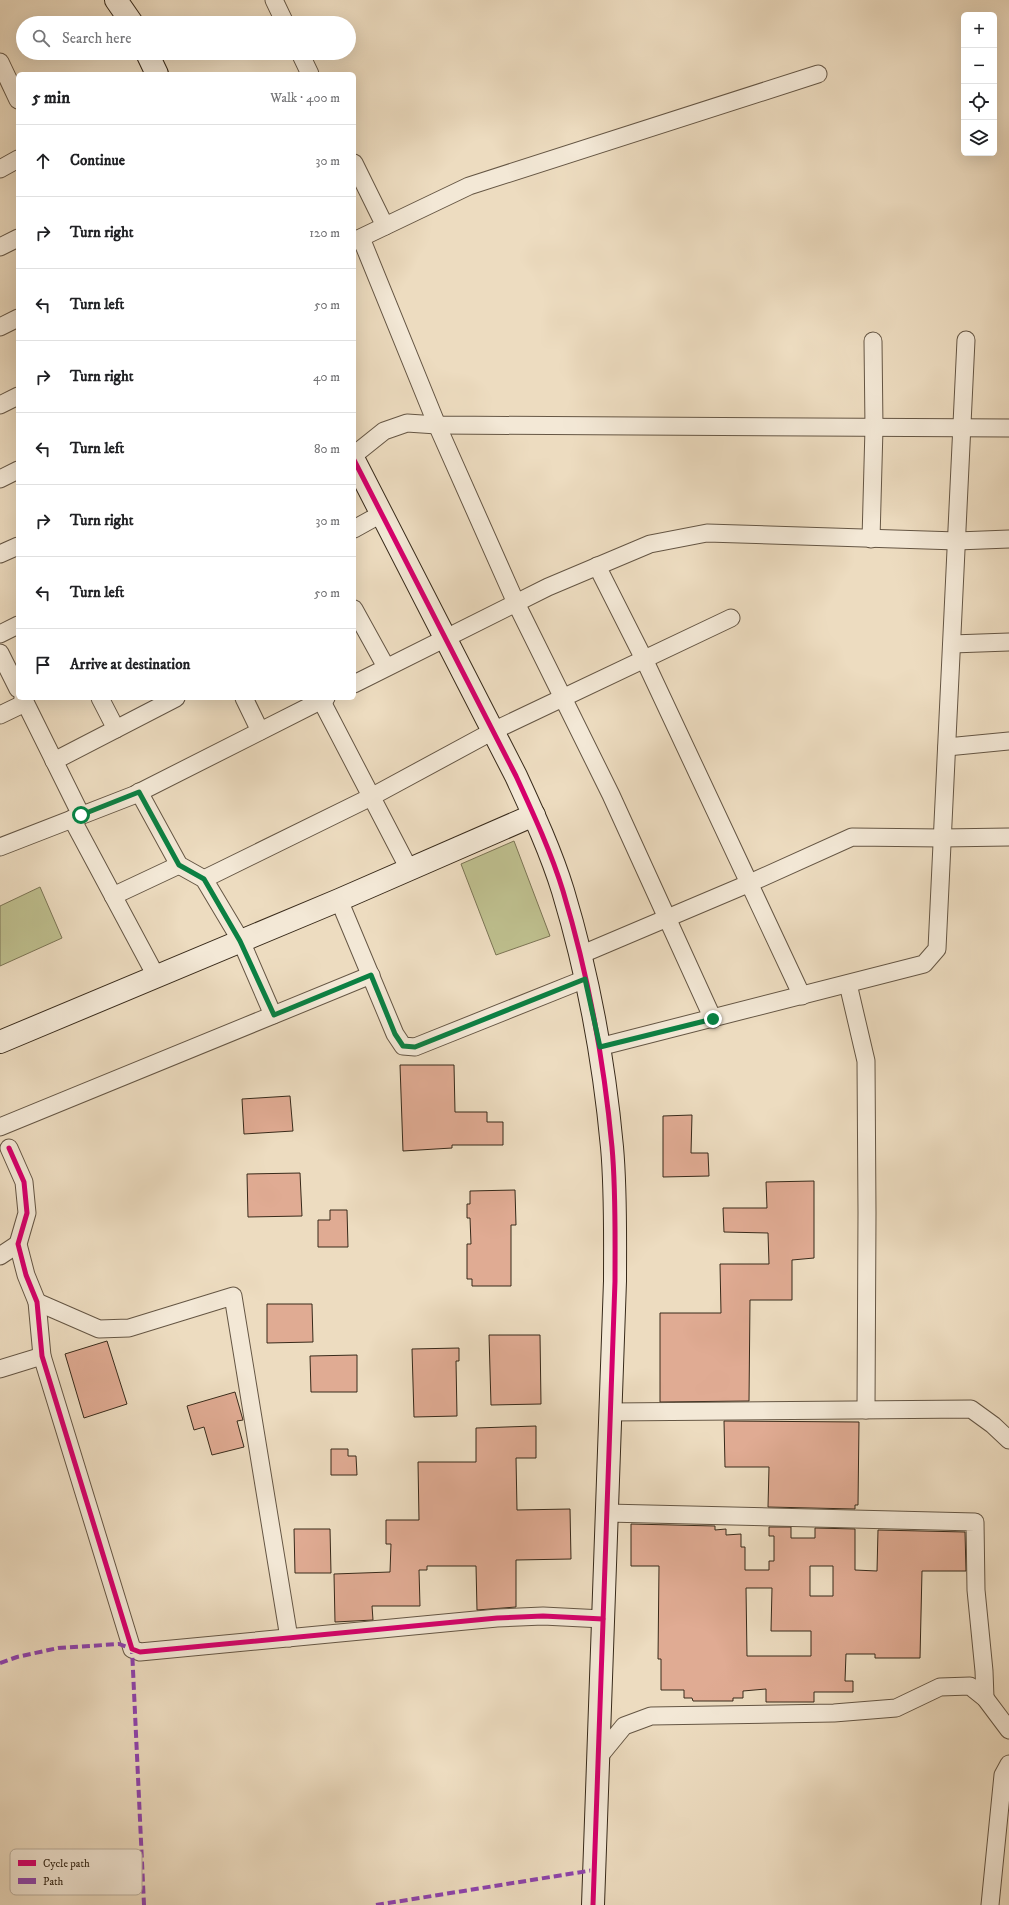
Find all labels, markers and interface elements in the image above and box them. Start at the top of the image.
map controls [961,12,997,156]
button: + [961,12,997,48]
search box [16,16,356,60]
icon: search [30,27,52,49]
text: Search here [62,29,131,48]
button: − [961,48,997,84]
button: locate [961,84,997,120]
text: 5 min [32,87,70,109]
text: Walk · 400 m [270,90,340,106]
button: layers [961,120,997,156]
icon: ahead [32,150,54,172]
text: Continue [70,151,125,170]
text: 30 m [316,153,340,169]
icon: right [32,222,54,244]
text: Turn right [70,223,133,242]
text: 120 m [309,225,340,241]
icon: left [32,294,54,316]
text: Turn left [70,295,124,314]
text: 50 m [314,297,340,313]
icon: right [32,366,54,388]
text: Turn right [70,367,133,386]
text: 40 m [313,369,340,385]
icon: left [32,438,54,460]
text: Turn left [70,439,124,458]
text: 80 m [314,441,340,457]
icon: right [32,510,54,532]
text: Turn right [70,511,133,530]
text: 30 m [316,513,340,529]
icon: left [32,582,54,604]
text: Turn left [70,583,124,602]
text: 50 m [314,585,340,601]
icon: arrive [32,654,54,676]
text: Arrive at destination [70,655,190,674]
route start [72,806,90,824]
route end [704,1010,722,1028]
legend [10,1849,142,1895]
text: Cycle path [43,1857,90,1871]
text: Path [43,1875,64,1889]

